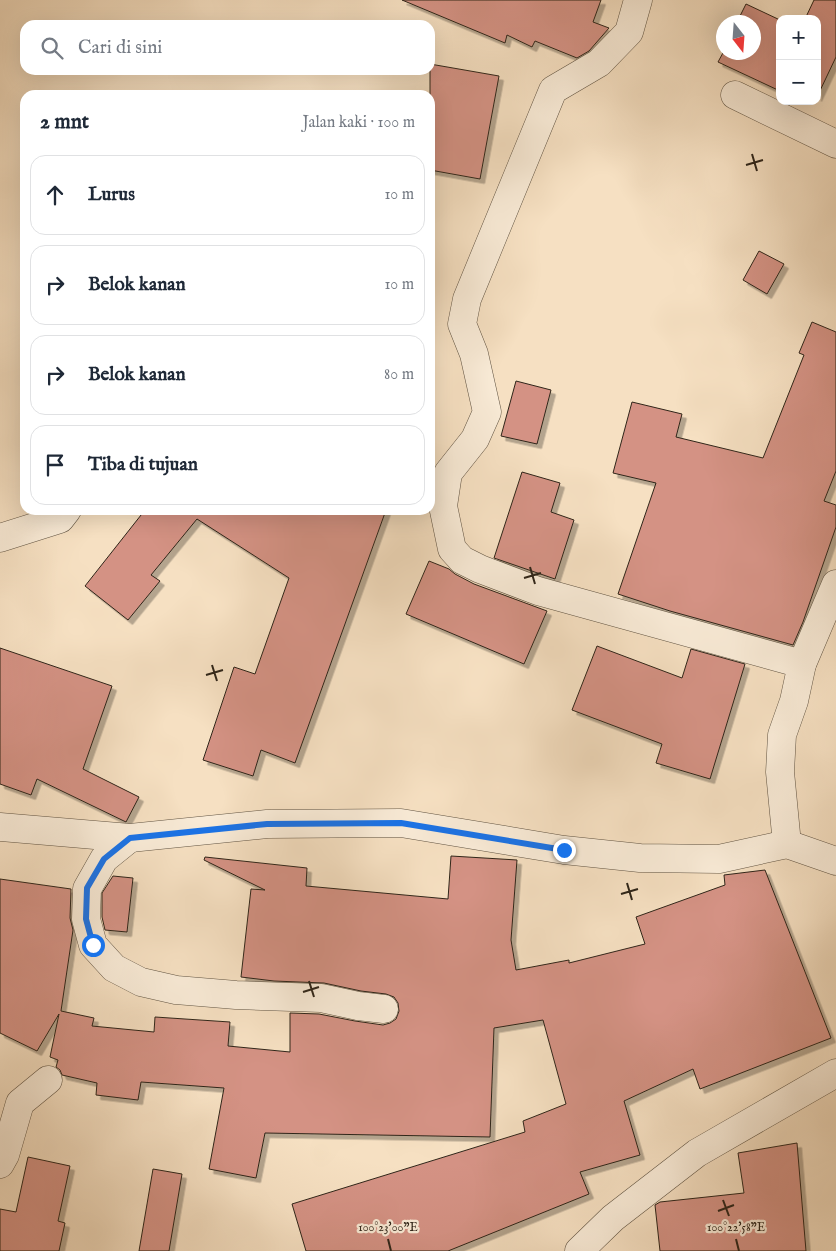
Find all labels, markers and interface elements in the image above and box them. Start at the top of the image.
north arrow [716,15,761,60]
map controls [776,15,821,105]
button: + [776,15,821,60]
search box [20,20,435,75]
icon: search [38,34,66,62]
text: Cari di sini [78,36,162,60]
button: − [776,60,821,105]
text: 2 mnt [40,109,89,136]
text: Jalan kaki · 100 m [302,113,415,133]
icon: ahead [41,181,69,209]
text: Lurus [88,183,135,207]
text: 10 m [384,185,414,205]
icon: right [41,271,69,299]
text: Belok kanan [88,273,186,297]
text: 10 m [384,275,414,295]
icon: right [41,361,69,389]
text: Belok kanan [88,363,186,387]
text: 80 m [384,365,414,385]
icon: arrive [41,451,69,479]
text: Tiba di tujuan [88,453,198,477]
route end [553,839,576,862]
route start [82,934,105,957]
text: 100°23'00"E [358,1220,418,1235]
text: 100°22'58"E [707,1220,765,1235]

